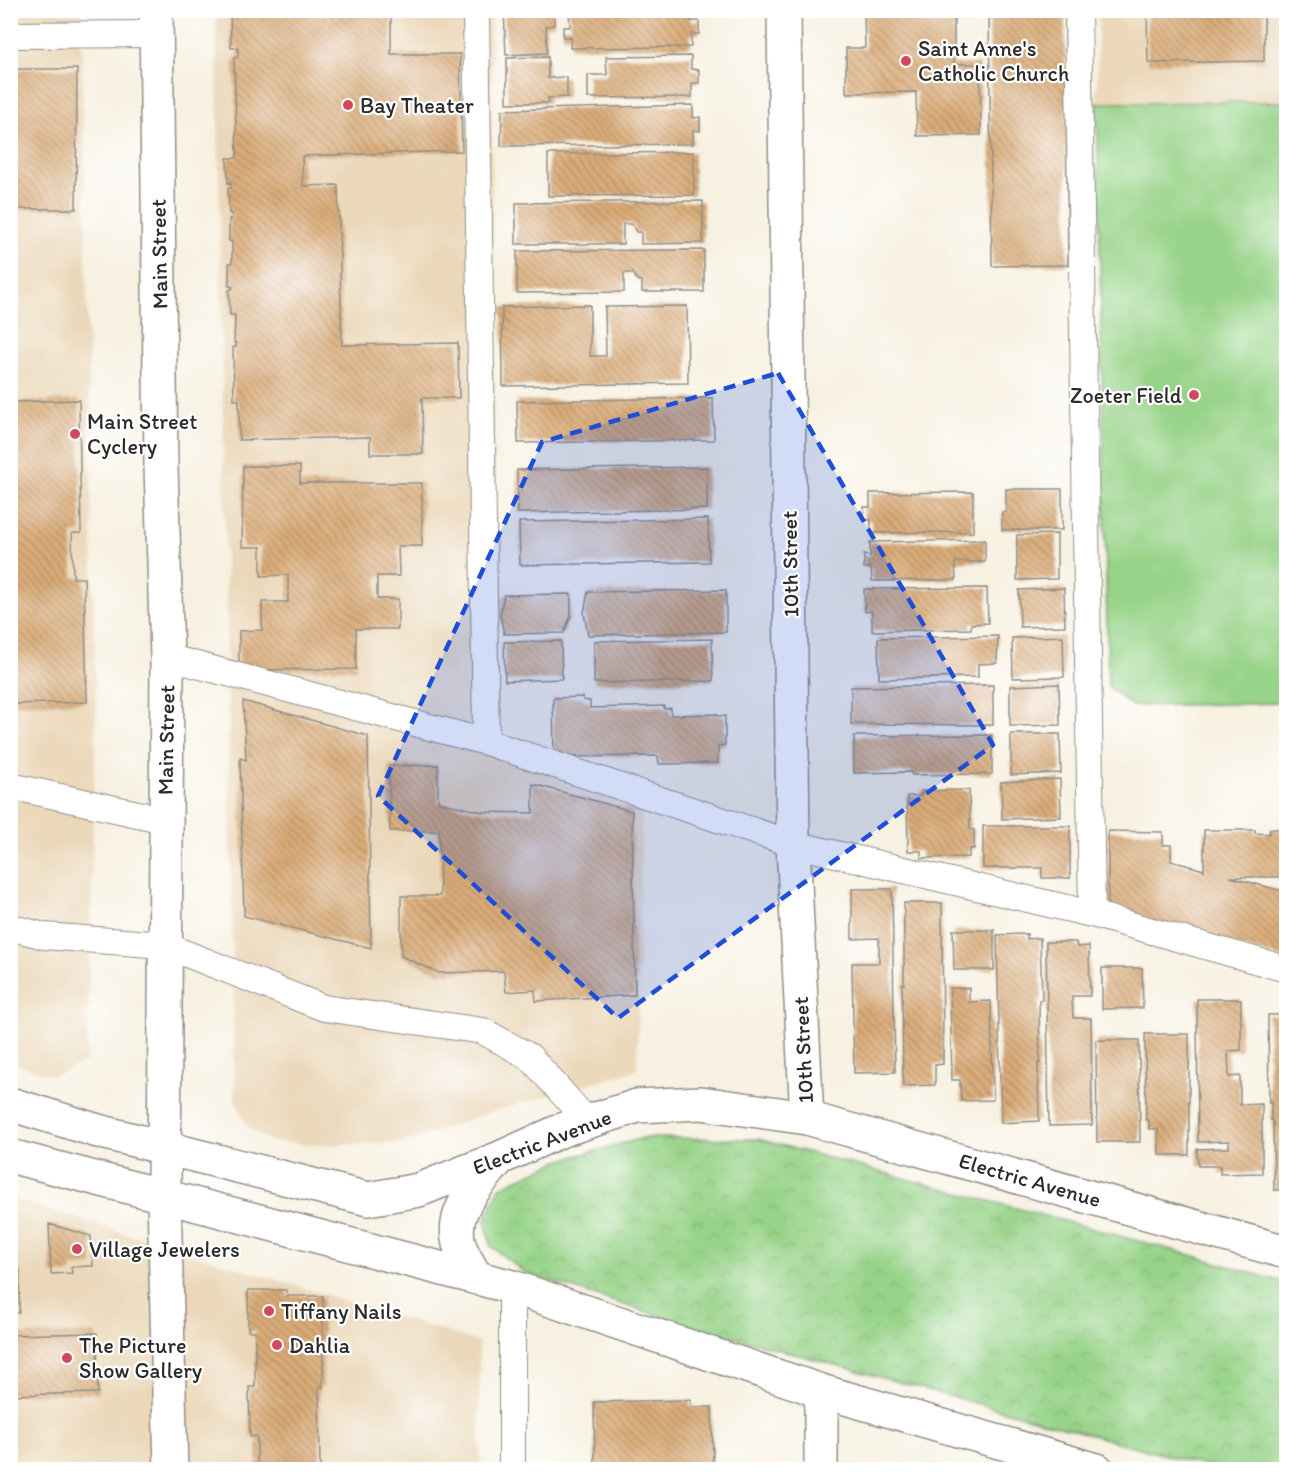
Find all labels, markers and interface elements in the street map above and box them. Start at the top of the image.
place label: Saint Anne's Catholic Church [918,35,1069,87]
marker: Saint Anne's Catholic Church [899,54,913,68]
place label: Bay Theater [360,92,474,119]
marker: Bay Theater [341,98,355,112]
street label: Main Street [145,199,173,309]
place label: Zoeter Field [1070,382,1182,409]
marker: Zoeter Field [1187,388,1201,402]
place label: Main Street Cyclery [87,408,197,460]
marker: Main Street Cyclery [68,427,82,441]
street label: 10th Street [776,510,804,618]
street label: Main Street [152,685,180,795]
street label: 10th Street [787,996,819,1104]
street label: Electric Avenue [469,1103,615,1181]
street label: Electric Avenue [956,1147,1104,1213]
place label: Village Jewelers [89,1236,240,1263]
marker: Village Jewelers [70,1242,84,1256]
place label: Tiffany Nails [281,1298,401,1325]
marker: Tiffany Nails [262,1304,276,1318]
place label: The Picture Show Gallery [79,1332,203,1384]
place label: Dahlia [289,1332,351,1359]
marker: Dahlia [270,1338,284,1352]
marker: The Picture Show Gallery [60,1351,74,1365]

